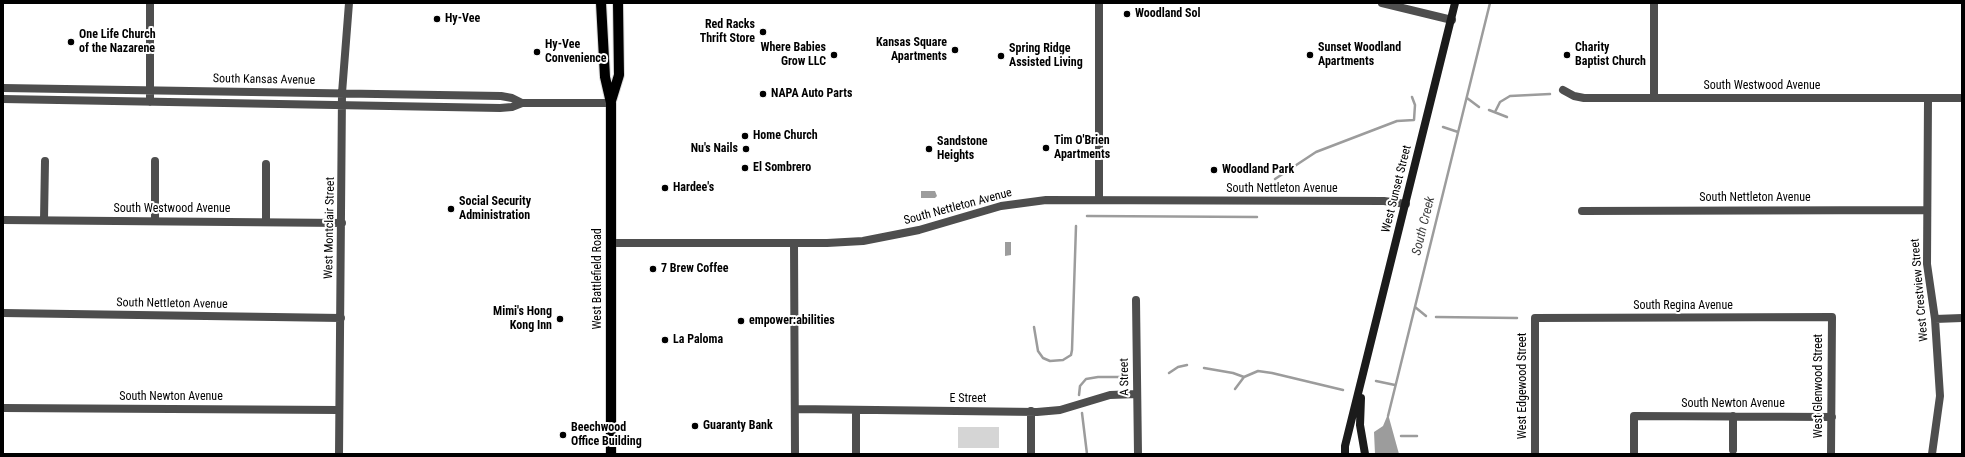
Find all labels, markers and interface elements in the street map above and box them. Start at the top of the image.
place label: Woodland Sol [1135,7,1200,21]
marker: Woodland Sol [1122,9,1132,19]
place label: Hy-Vee [445,12,480,26]
marker: Hy-Vee [432,14,442,24]
place label: Red Racks Thrift Store [700,18,755,46]
marker: Red Racks Thrift Store [758,27,768,37]
place label: One Life Church of the Nazarene [79,28,156,56]
place label: Kansas Square Apartments [876,36,947,64]
marker: One Life Church of the Nazarene [66,37,76,47]
place label: Hy-Vee Convenience [545,38,607,66]
place label: Where Babies Grow LLC [760,41,826,69]
place label: Sunset Woodland Apartments [1318,41,1401,69]
place label: Charity Baptist Church [1575,41,1646,69]
place label: Spring Ridge Assisted Living [1009,42,1083,70]
marker: Kansas Square Apartments [950,45,960,55]
marker: Hy-Vee Convenience [532,47,542,57]
marker: Where Babies Grow LLC [829,50,839,60]
marker: Sunset Woodland Apartments [1305,50,1315,60]
marker: Charity Baptist Church [1562,50,1572,60]
marker: Spring Ridge Assisted Living [996,51,1006,61]
street label: South Kansas Avenue [213,72,315,88]
street label: South Westwood Avenue [1704,79,1820,93]
place label: NAPA Auto Parts [771,87,852,101]
marker: NAPA Auto Parts [758,89,768,99]
place label: Home Church [753,129,818,143]
marker: Home Church [740,131,750,141]
place label: Tim O'Brien Apartments [1054,134,1110,162]
place label: Sandstone Heights [937,135,988,163]
place label: Nu's Nails [691,142,738,156]
marker: Tim O'Brien Apartments [1041,143,1051,153]
marker: Nu's Nails [741,144,751,154]
marker: Sandstone Heights [924,144,934,154]
street label: West Sunset Street [1379,144,1415,234]
place label: El Sombrero [753,161,811,175]
marker: El Sombrero [740,163,750,173]
place label: Woodland Park [1222,163,1294,177]
marker: Woodland Park [1209,165,1219,175]
street label: West Montclair Street [322,177,338,279]
place label: Hardee's [673,181,714,195]
street label: South Nettleton Avenue [1226,182,1338,196]
marker: Hardee's [660,183,670,193]
street label: South Nettleton Avenue [902,186,1014,228]
street label: South Nettleton Avenue [1699,191,1811,205]
place label: Social Security Administration [459,195,531,223]
water label: South Creek [1409,195,1439,257]
street label: South Westwood Avenue [114,202,230,216]
marker: Social Security Administration [446,204,456,214]
street label: West Battlefield Road [591,228,605,330]
street label: West Crestview Street [1908,238,1932,342]
place label: 7 Brew Coffee [661,262,729,276]
marker: 7 Brew Coffee [648,264,658,274]
street label: South Nettleton Avenue [116,296,228,312]
street label: South Regina Avenue [1633,299,1733,313]
place label: Mimi's Hong Kong Inn [493,305,552,333]
marker: Mimi's Hong Kong Inn [555,314,565,324]
place label: empower:abilities [749,314,835,328]
marker: empower:abilities [736,316,746,326]
place label: La Paloma [673,333,723,347]
street label: West Edgewood Street [1516,333,1530,439]
street label: West Glenwood Street [1812,334,1826,438]
marker: La Paloma [660,335,670,345]
street label: A Street [1117,358,1133,396]
street label: South Newton Avenue [119,390,223,404]
street label: E Street [950,392,986,406]
street label: South Newton Avenue [1681,397,1785,411]
place label: Guaranty Bank [703,419,773,433]
place label: Beechwood Office Building [571,421,642,449]
marker: Guaranty Bank [690,421,700,431]
marker: Beechwood Office Building [558,430,568,440]

